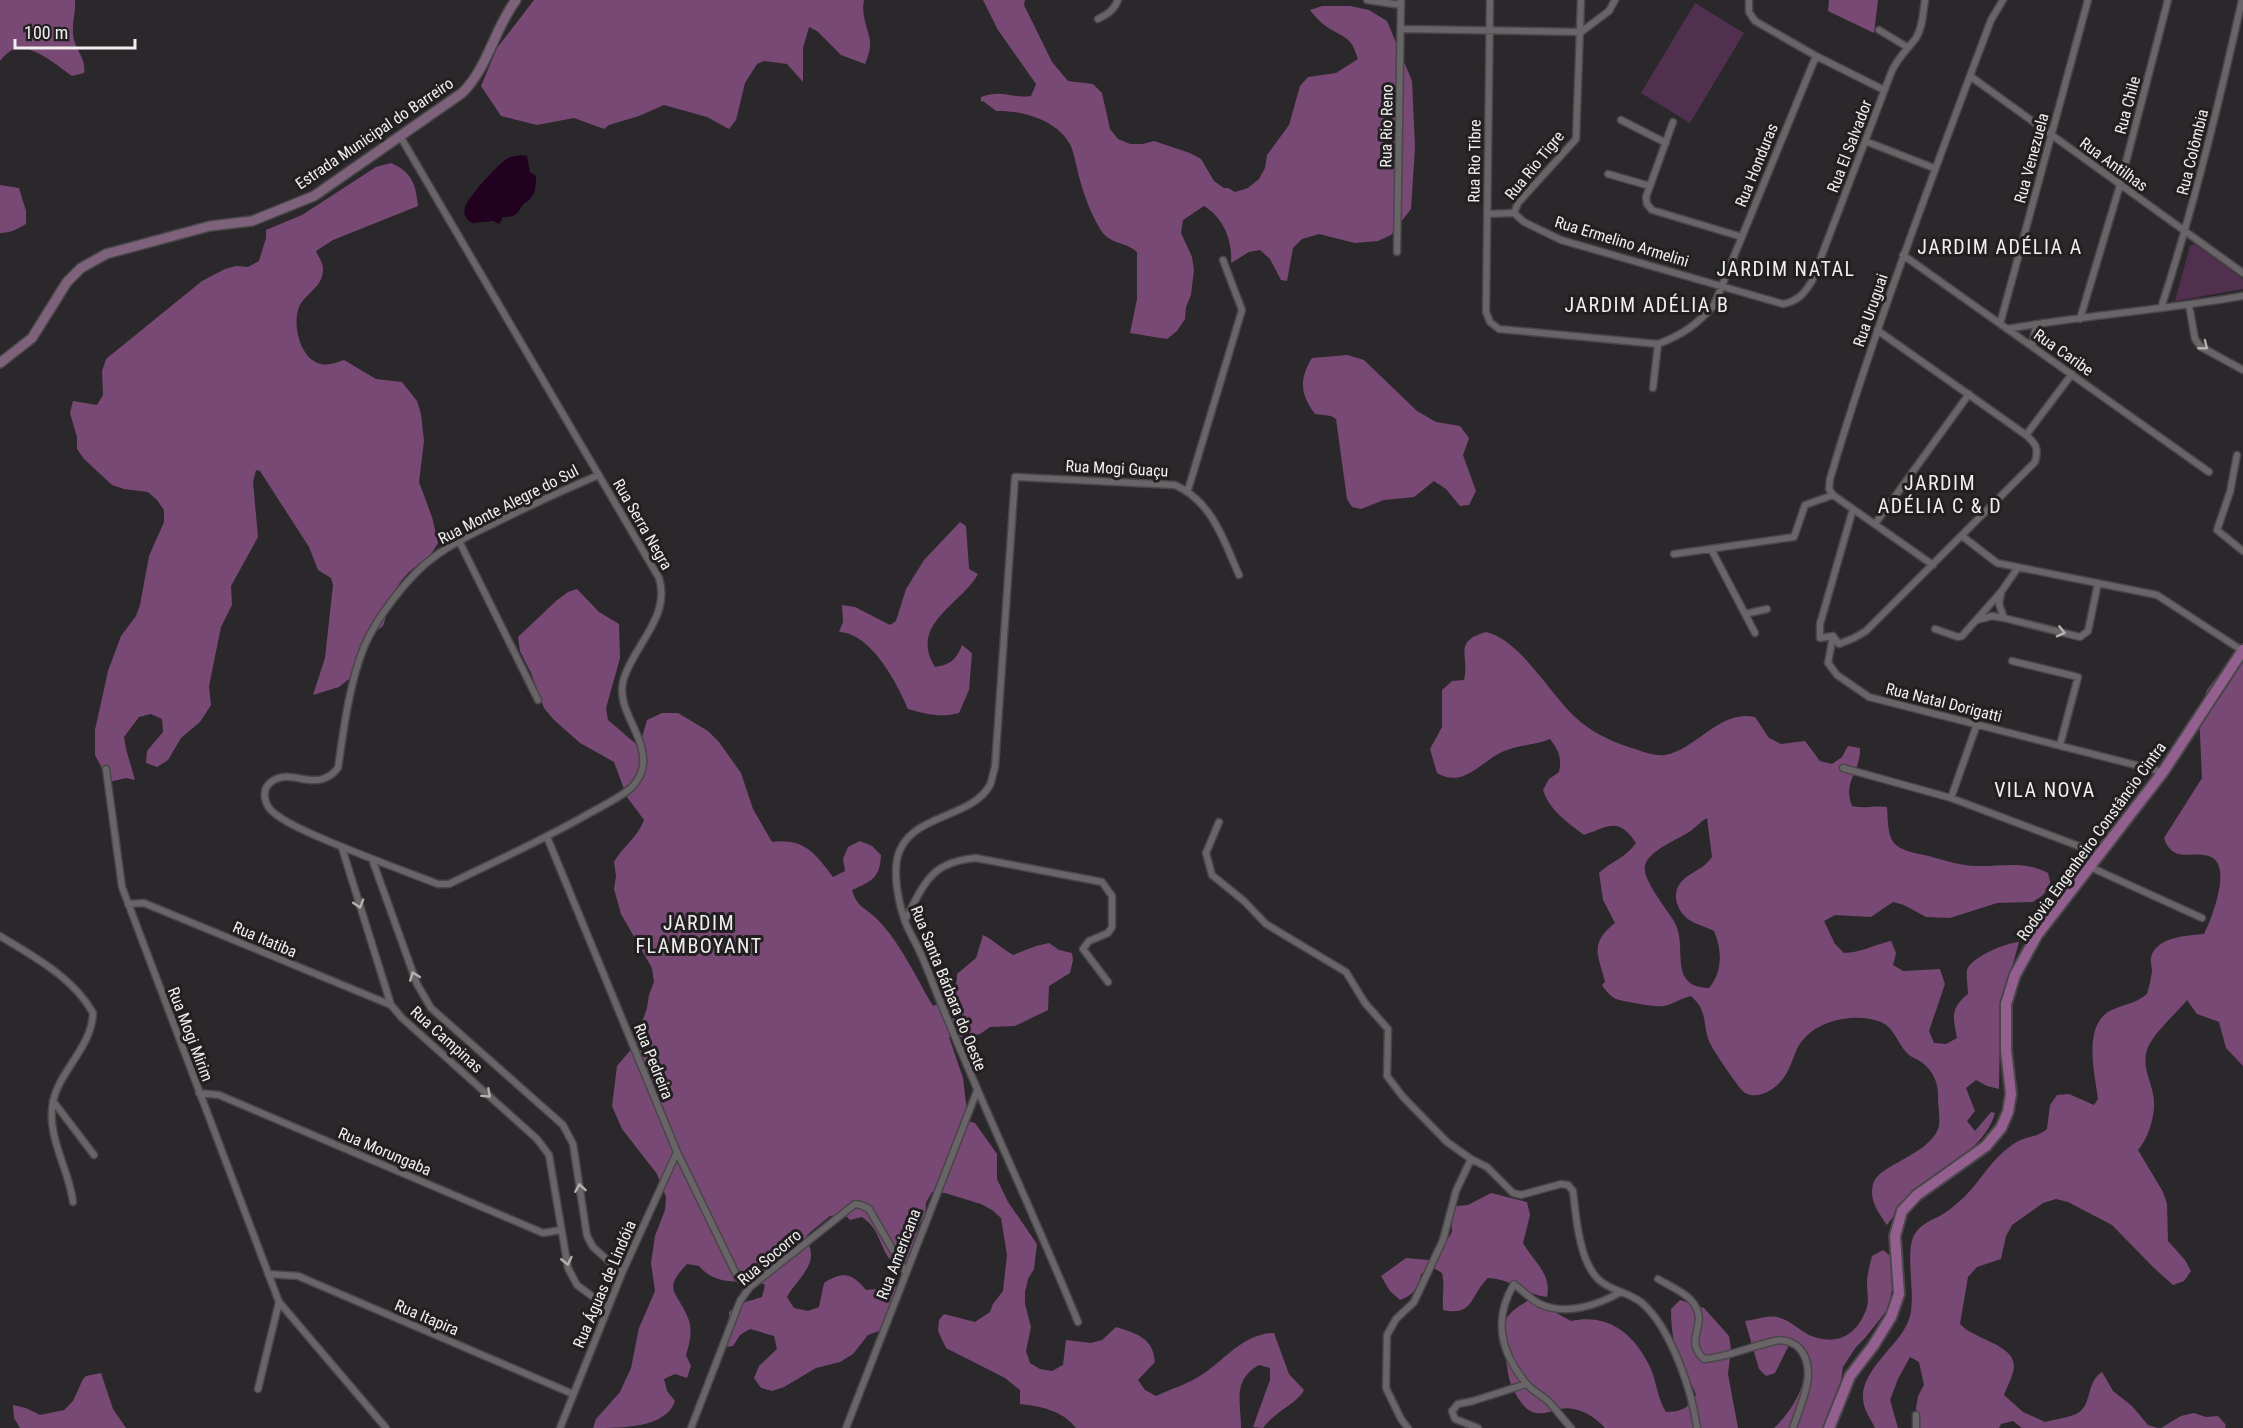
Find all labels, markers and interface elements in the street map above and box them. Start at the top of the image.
scale bar [15,12,135,50]
text: 100 m [24,22,68,43]
street label: Estrada Municipal do Barreiro [292,73,457,193]
street label: Rua Chile [2111,74,2144,136]
street label: Rua Rio Reno [1376,84,1397,168]
street label: Rua El Salvador [1823,97,1876,195]
street label: Rua Colômbia [2173,107,2212,197]
street label: Rua Venezuela [2010,111,2053,205]
street label: Rua Rio Tibre [1464,119,1485,203]
street label: Rua Honduras [1731,121,1782,210]
street label: Rua Rio Tigre [1501,127,1568,204]
street label: Rua Antilhas [2076,133,2151,195]
street label: Rua Ermelino Armelini [1553,212,1691,271]
district label: JARDIM ADÉLIA A [1917,235,2083,259]
district label: JARDIM NATAL [1716,257,1856,281]
street label: Rua Uruguai [1849,271,1892,349]
district label: JARDIM ADÉLIA B [1565,293,1729,317]
street label: Rua Caribe [2030,325,2097,380]
one-way arrow [2197,339,2208,350]
street label: Rua Mogi Guaçu [1065,456,1169,481]
street label: Rua Monte Alegre do Sul [435,461,582,548]
district label: JARDIM ADÉLIA C & D [1878,471,2002,518]
street label: Rua Serra Negra [609,475,676,573]
one-way arrow [2056,625,2066,638]
street label: Rua Natal Dorigatti [1884,679,2004,726]
street label: Rodovia Engenheiro Constâncio Cintra [2013,738,2170,944]
district label: VILA NOVA [1994,778,2096,802]
one-way arrow [352,898,364,909]
street label: Rua Santa Bárbara do Oeste [907,903,990,1074]
district label: JARDIM FLAMBOYANT [635,911,763,958]
street label: Rua Itatiba [230,917,300,961]
one-way arrow [409,971,421,982]
street label: Rua Mogi Mirim [164,984,217,1084]
street label: Rua Campinas [407,1002,487,1077]
street label: Rua Pedreira [630,1021,677,1102]
one-way arrow [480,1087,491,1098]
street label: Rua Morungaba [335,1123,434,1180]
one-way arrow [574,1183,586,1192]
street label: Rua Americana [873,1206,924,1302]
street label: Rua Águas de Lindóia [569,1218,640,1351]
street label: Rua Socorro [734,1225,805,1289]
one-way arrow [559,1256,572,1266]
street label: Rua Itapira [392,1295,462,1339]

